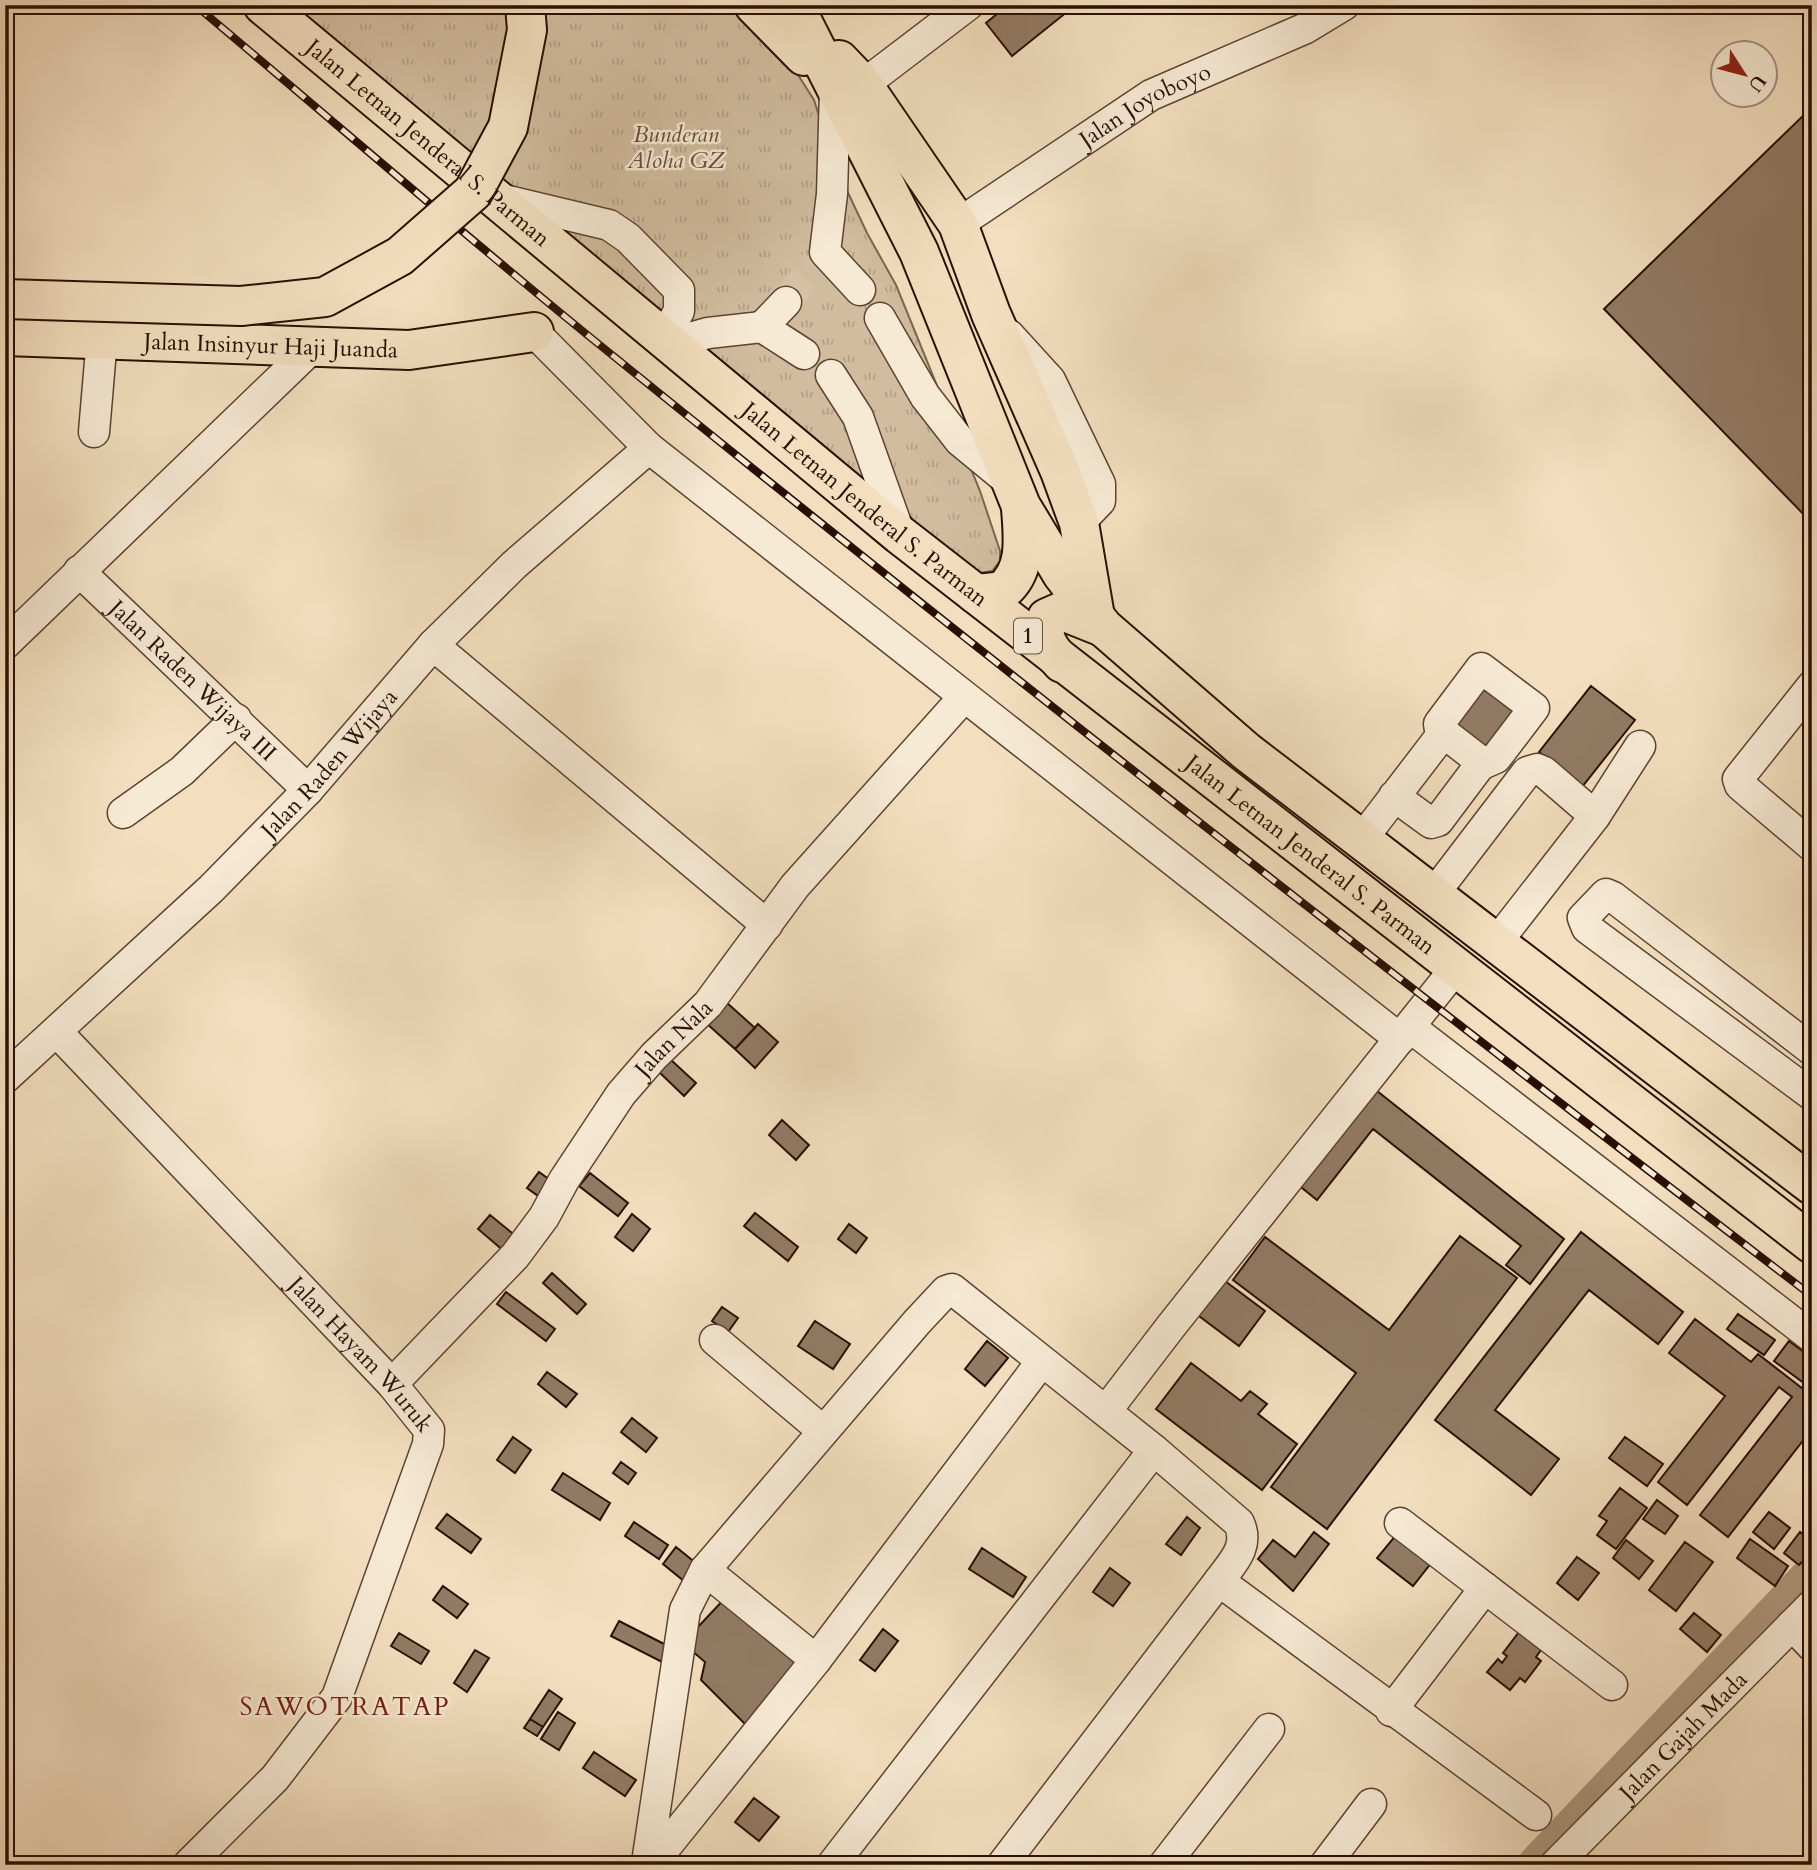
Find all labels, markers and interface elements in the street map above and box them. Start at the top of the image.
street label: Jalan Letnan Jenderal S. Parman [297,30,557,253]
north arrow [1708,38,1778,108]
street label: Jalan Joyoboyo [1070,56,1215,156]
text: U [1742,69,1772,98]
park label: Bunderan Aloha GZ [626,119,725,176]
street label: Jalan Insinyur Haji Juanda [140,325,399,365]
street label: Jalan Letnan Jenderal S. Parman [733,392,995,613]
street label: Jalan Raden Wijaya III [100,591,284,768]
road number: 1 [1014,618,1042,654]
street label: Jalan Raden Wijaya [252,682,404,847]
street label: Jalan Letnan Jenderal S. Parman [1177,745,1442,961]
street label: Jalan Nala [625,992,719,1086]
street label: Jalan Hayam Wuruk [280,1267,441,1439]
street label: Jalan Gajah Mada [1610,1664,1754,1809]
district label: SAWOTRATAP [239,1689,451,1724]

